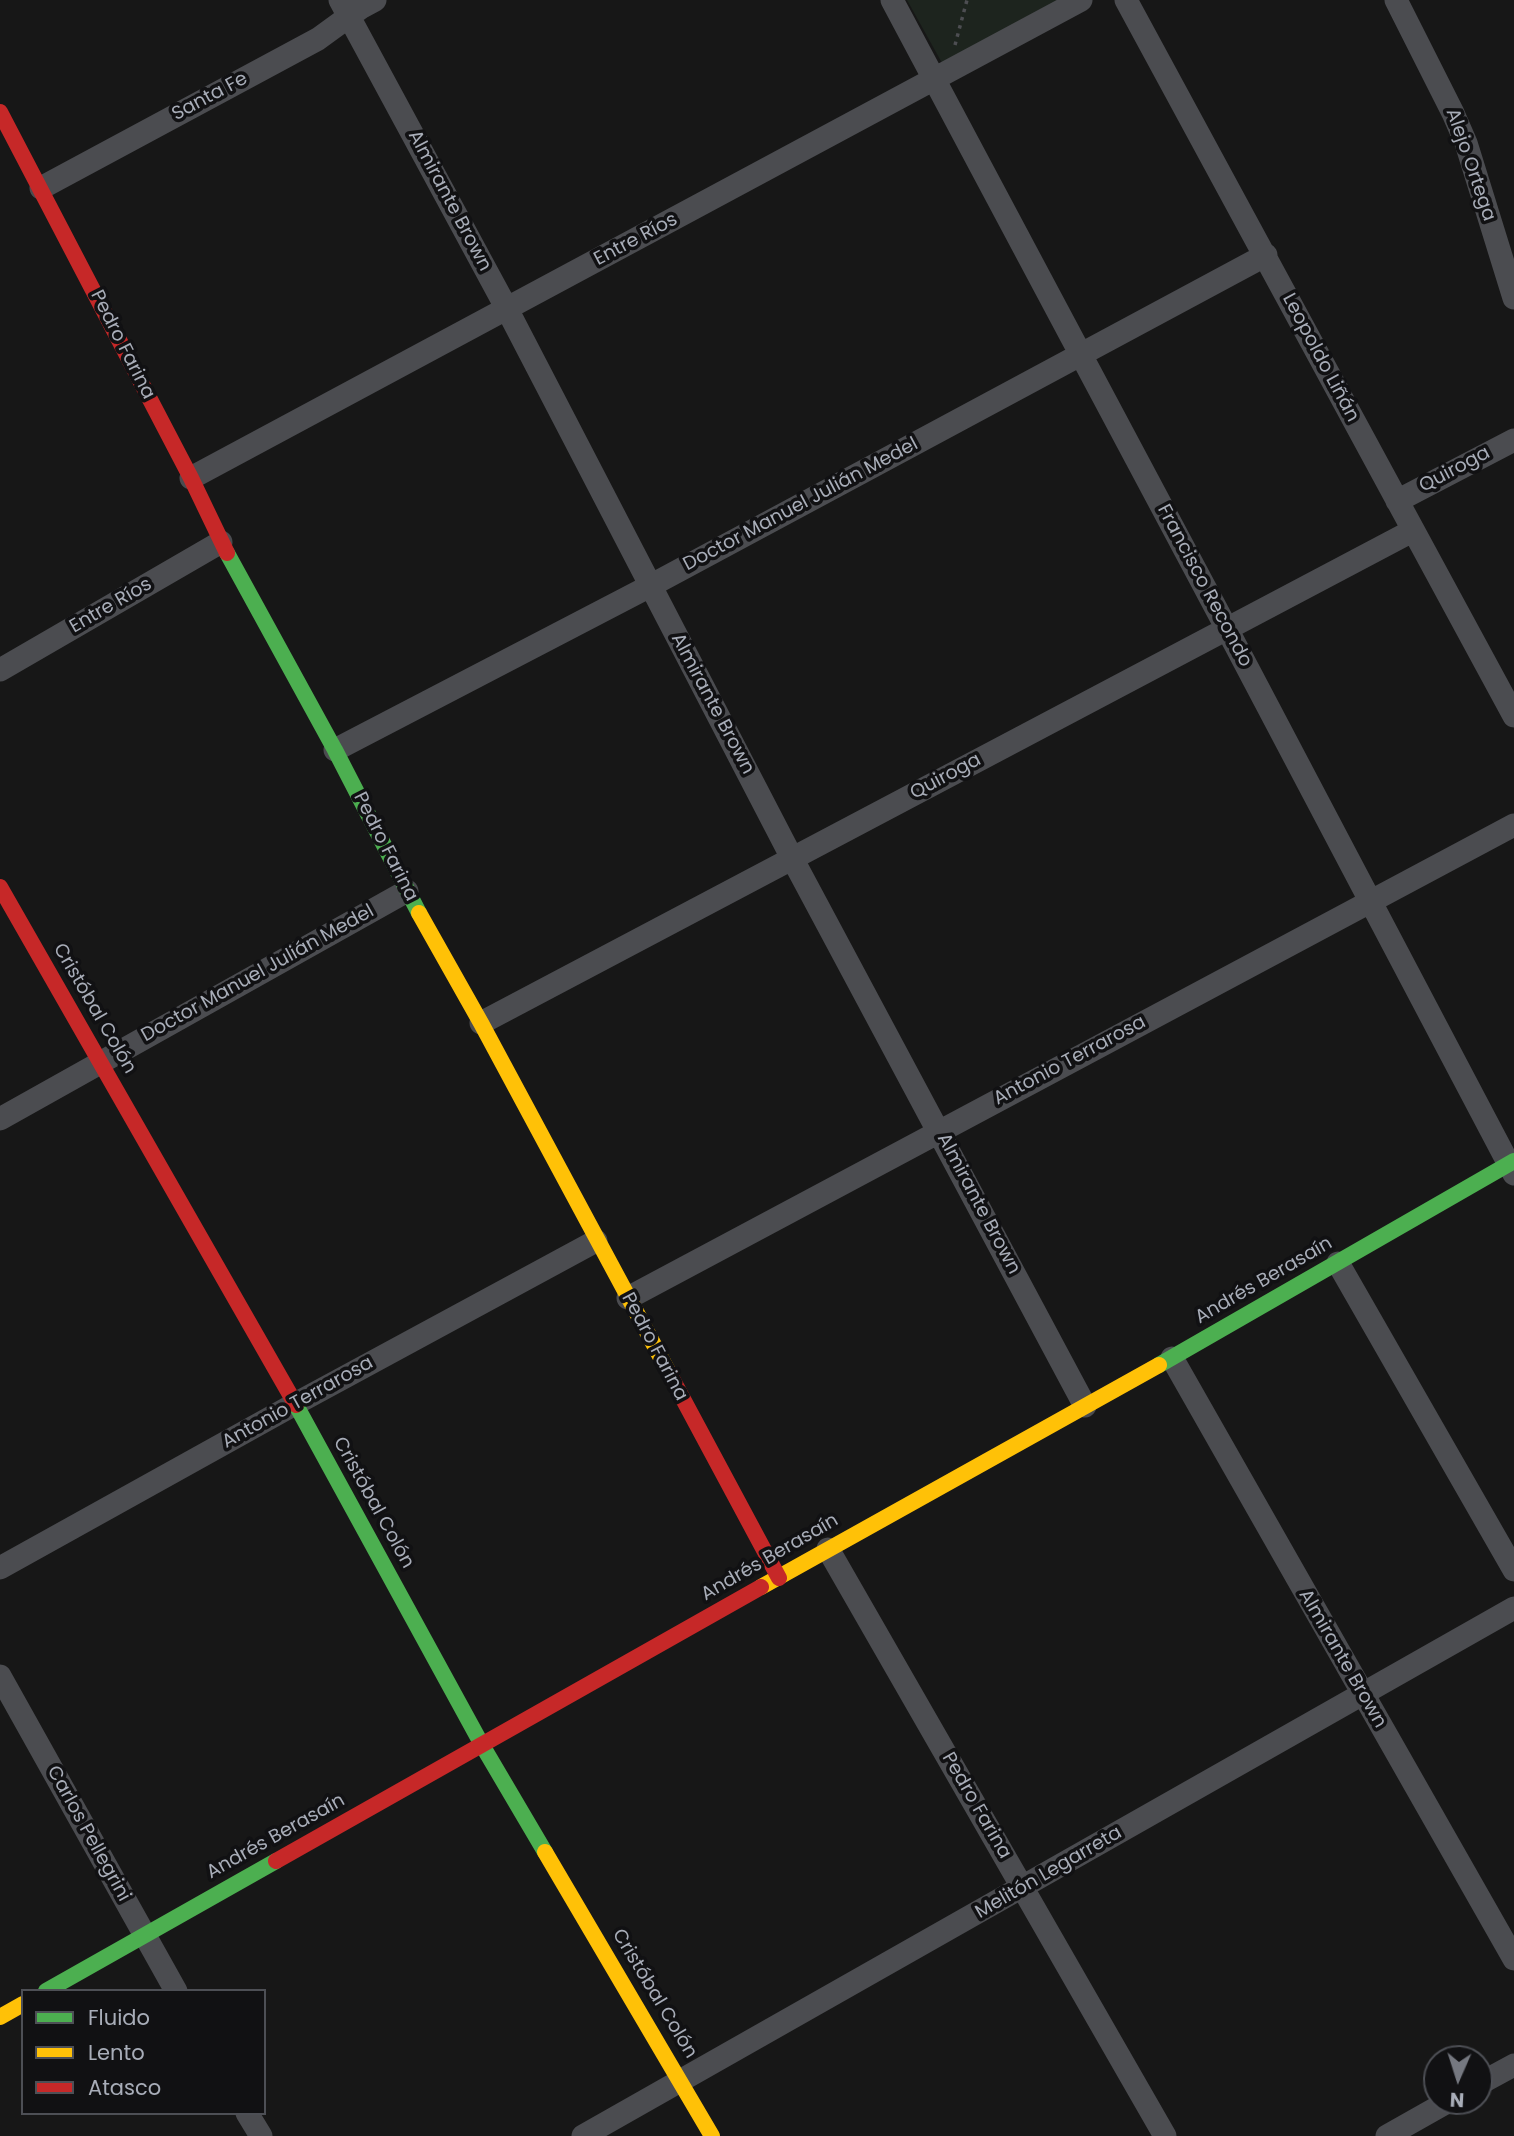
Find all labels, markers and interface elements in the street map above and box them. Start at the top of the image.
street label: Santa Fe [168,68,252,126]
street label: Alejo Ortega [1440,106,1500,224]
street label: Almirante Brown [402,127,496,275]
street label: Entre Ríos [590,209,682,271]
street label: Pedro Farina [85,287,159,403]
street label: Leopoldo Liñán [1277,290,1363,426]
street label: Doctor Manuel Julián Medel [680,433,922,577]
street label: Quiroga [1416,442,1494,498]
street label: Francisco Recondo [1152,501,1256,671]
street label: Entre Ríos [66,573,156,639]
street label: Almirante Brown [665,630,759,778]
street label: Quiroga [907,749,985,805]
street label: Pedro Farina [348,789,422,905]
street label: Doctor Manuel Julián Medel [138,900,378,1048]
street label: Cristóbal Colón [47,940,141,1078]
street label: Antonio Terrarosa [990,1011,1150,1111]
street label: Almirante Brown [931,1130,1025,1278]
street label: Andrés Berasaín [1191,1232,1337,1330]
street label: Pedro Farina [616,1289,692,1405]
street label: Antonio Terrarosa [218,1352,378,1454]
street label: Cristóbal Colón [327,1433,419,1573]
street label: Andrés Berasaín [697,1509,843,1607]
street label: Almirante Brown [1293,1586,1391,1732]
street label: Pedro Farina [936,1749,1016,1863]
street label: Carlos Pellegrini [41,1762,135,1906]
street label: Andrés Berasaín [203,1790,349,1884]
street label: Melitón Legarreta [972,1822,1126,1924]
street label: Cristóbal Colón [606,1925,702,2063]
legend [21,1989,266,2115]
text: Fluido [88,2003,150,2032]
text: Lento [88,2038,145,2067]
north arrow [1423,2045,1493,2115]
text: Atasco [88,2073,161,2102]
text: N [1449,2086,1465,2113]

